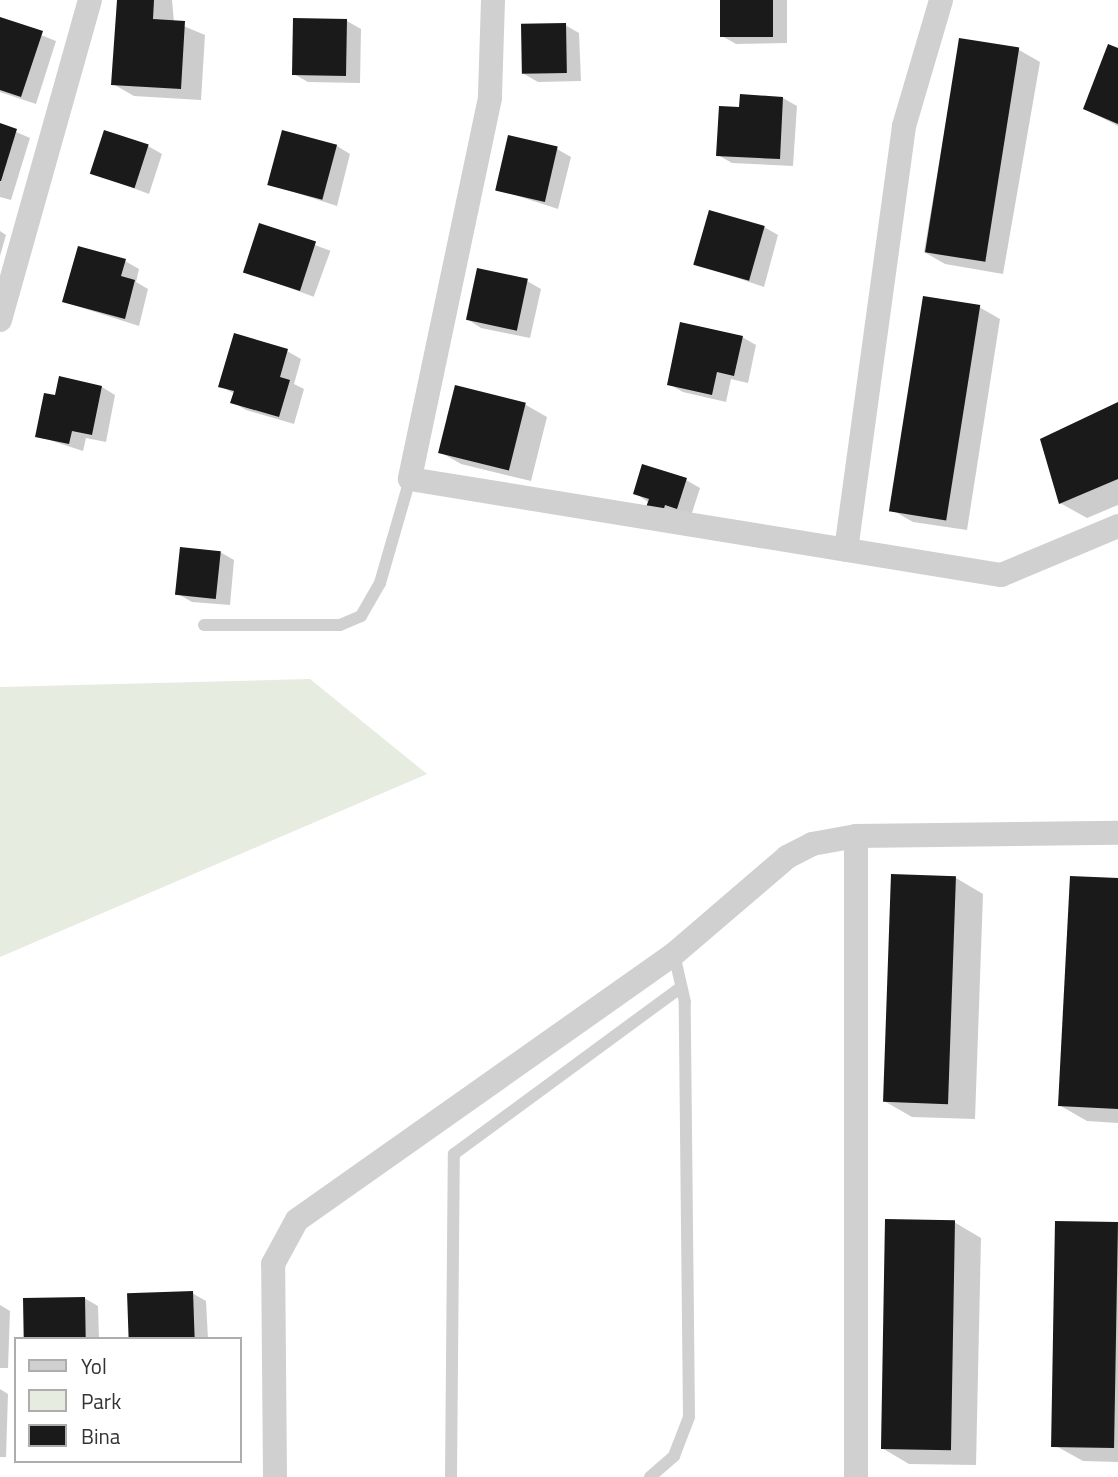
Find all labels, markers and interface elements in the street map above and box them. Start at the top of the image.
legend [14,1337,242,1463]
text: Yol [81,1350,107,1382]
text: Park [81,1385,121,1417]
text: Bina [81,1420,120,1452]

